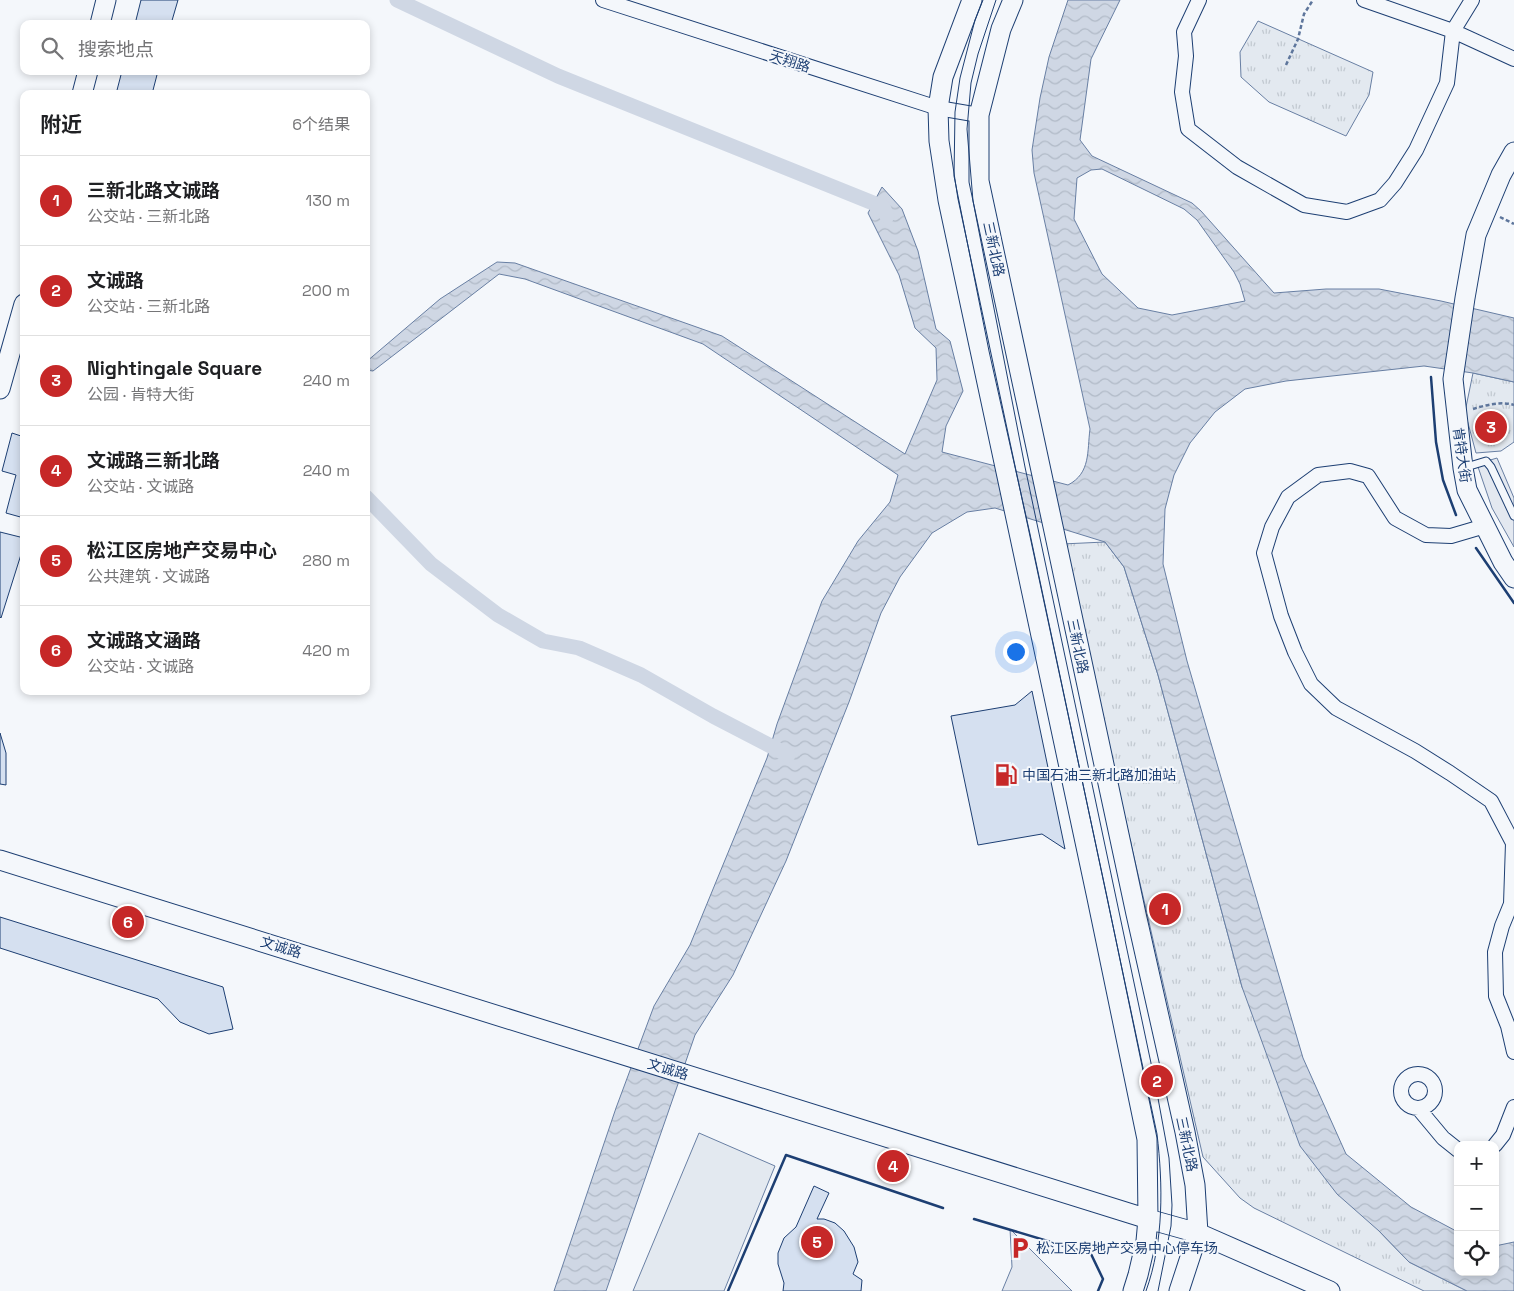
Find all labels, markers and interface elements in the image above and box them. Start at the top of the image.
search box [20,20,370,75]
icon: search [38,34,66,62]
text: 搜索地点 [78,37,154,62]
street label: 天翔路 [767,46,813,76]
text: 附近 [40,111,82,138]
text: 6个结果 [292,114,350,135]
text: 三新北路文诚路 [87,178,220,203]
text: 1 [52,190,60,211]
text: 130 m [306,190,350,211]
text: 公交站 · 三新北路 [87,206,210,227]
street label: 三新北路 [979,220,1009,278]
text: 文诚路 [87,268,144,293]
text: 2 [51,280,61,301]
text: 200 m [302,280,350,301]
text: 公交站 · 三新北路 [87,296,210,317]
text: Nightingale Square [87,356,262,381]
text: 3 [51,370,61,391]
text: 240 m [303,370,350,391]
text: 公园 · 肯特大街 [87,384,194,405]
pin: 3 [1475,408,1507,446]
street label: 肯特大街 [1449,426,1475,484]
text: 文诚路三新北路 [87,448,220,473]
text: 4 [51,460,61,481]
text: 240 m [303,460,350,481]
text: 公交站 · 文诚路 [87,476,194,497]
text: 松江区房地产交易中心 [87,538,277,563]
text: 5 [51,550,61,571]
text: 280 m [302,550,350,571]
text: 公共建筑 · 文诚路 [87,566,210,587]
street label: 三新北路 [1063,617,1093,675]
text: 文诚路文涵路 [87,628,201,653]
your location [1003,639,1029,665]
text: 6 [51,640,61,661]
text: 420 m [302,640,350,661]
text: 公交站 · 文诚路 [87,656,194,677]
fuel station icon: 中国石油三新北路加油站 [993,762,1019,788]
place label: 中国石油三新北路加油站 [1022,766,1176,784]
pin: 1 [1149,890,1181,928]
pin: 6 [112,903,144,941]
street label: 文诚路 [258,932,304,962]
street label: 文诚路 [645,1054,691,1084]
pin: 2 [1141,1062,1173,1100]
street label: 三新北路 [1172,1115,1202,1173]
map controls [1454,1141,1499,1276]
button: + [1454,1141,1499,1186]
pin: 4 [877,1147,909,1185]
button: − [1454,1186,1499,1231]
pin: 5 [801,1223,833,1261]
button: locate [1454,1231,1499,1276]
parking icon: 松江区房地产交易中心停车场 [1007,1235,1033,1261]
place label: 松江区房地产交易中心停车场 [1036,1239,1218,1257]

